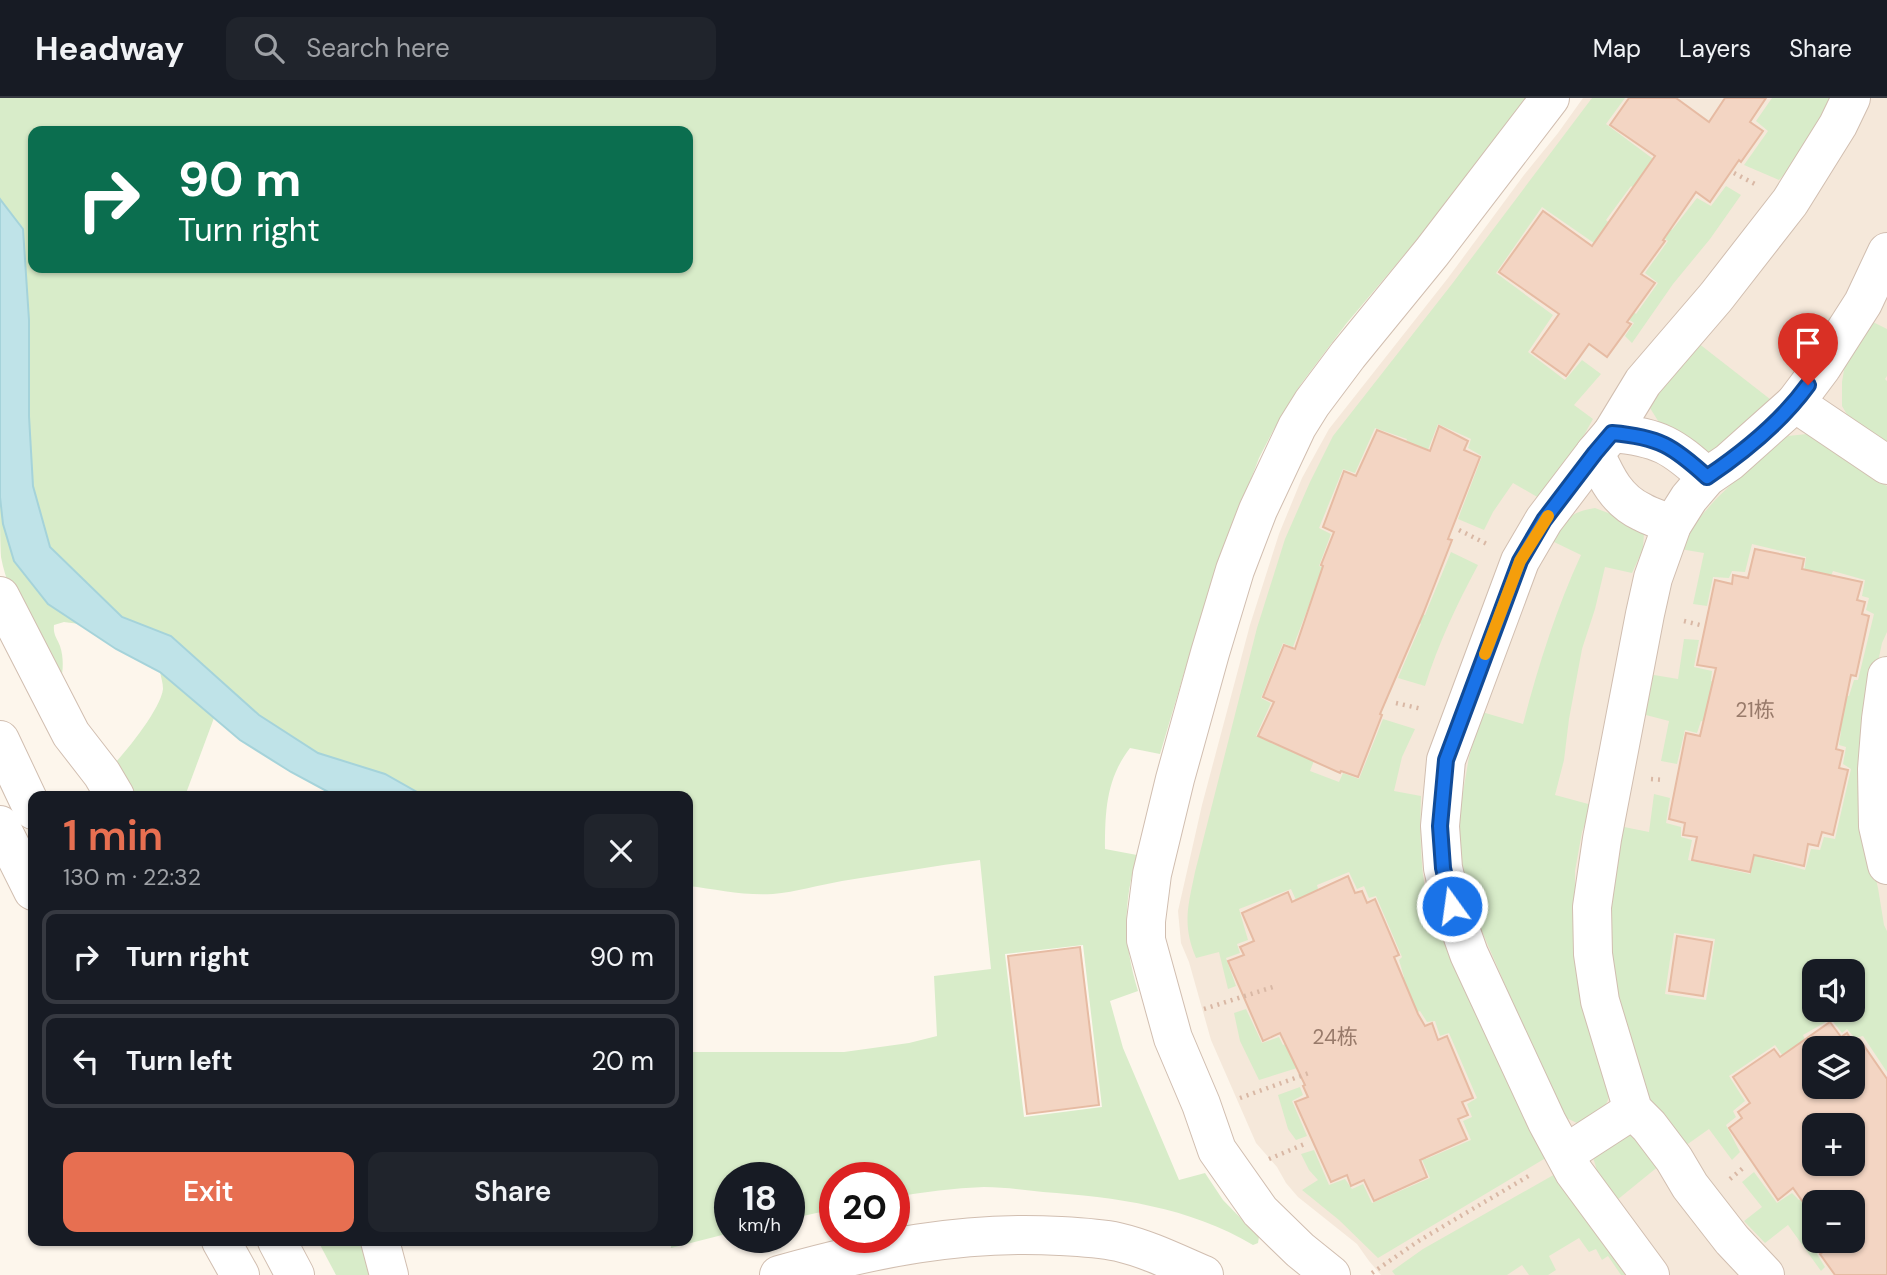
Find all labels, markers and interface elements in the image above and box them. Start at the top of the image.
search box [226,17,716,80]
text: Headway [35,27,184,70]
icon: search [250,29,288,67]
text: Search here [306,31,450,65]
text: Map [1593,33,1641,64]
text: Layers [1679,33,1751,64]
text: Share [1789,33,1852,64]
text: 90 m [178,147,301,211]
icon: right [63,154,154,245]
text: Turn right [178,209,320,251]
pin [1778,313,1838,385]
icon: arrive [1789,324,1827,362]
house number: 21栋 [1735,696,1775,724]
text: 1 min [63,808,163,863]
button: close [584,814,658,888]
text: 130 m · 22:32 [63,862,201,892]
position arrow [1415,869,1489,943]
icon: right [67,938,105,976]
text: Turn right [126,940,250,974]
text: 90 m [590,940,654,974]
map controls [1802,959,1865,1253]
button: sound [1802,959,1865,1022]
house number: 24栋 [1312,1023,1358,1051]
button: layers [1802,1036,1865,1099]
icon: left [67,1042,105,1080]
text: Turn left [126,1044,233,1078]
text: 20 m [591,1044,654,1078]
button: + [1802,1113,1865,1176]
button: Exit [63,1152,354,1232]
button: Share [368,1152,658,1232]
speed limit sign: 20 [819,1162,910,1253]
text: 18 [742,1175,777,1221]
button: − [1802,1190,1865,1253]
text: km/h [738,1213,781,1237]

